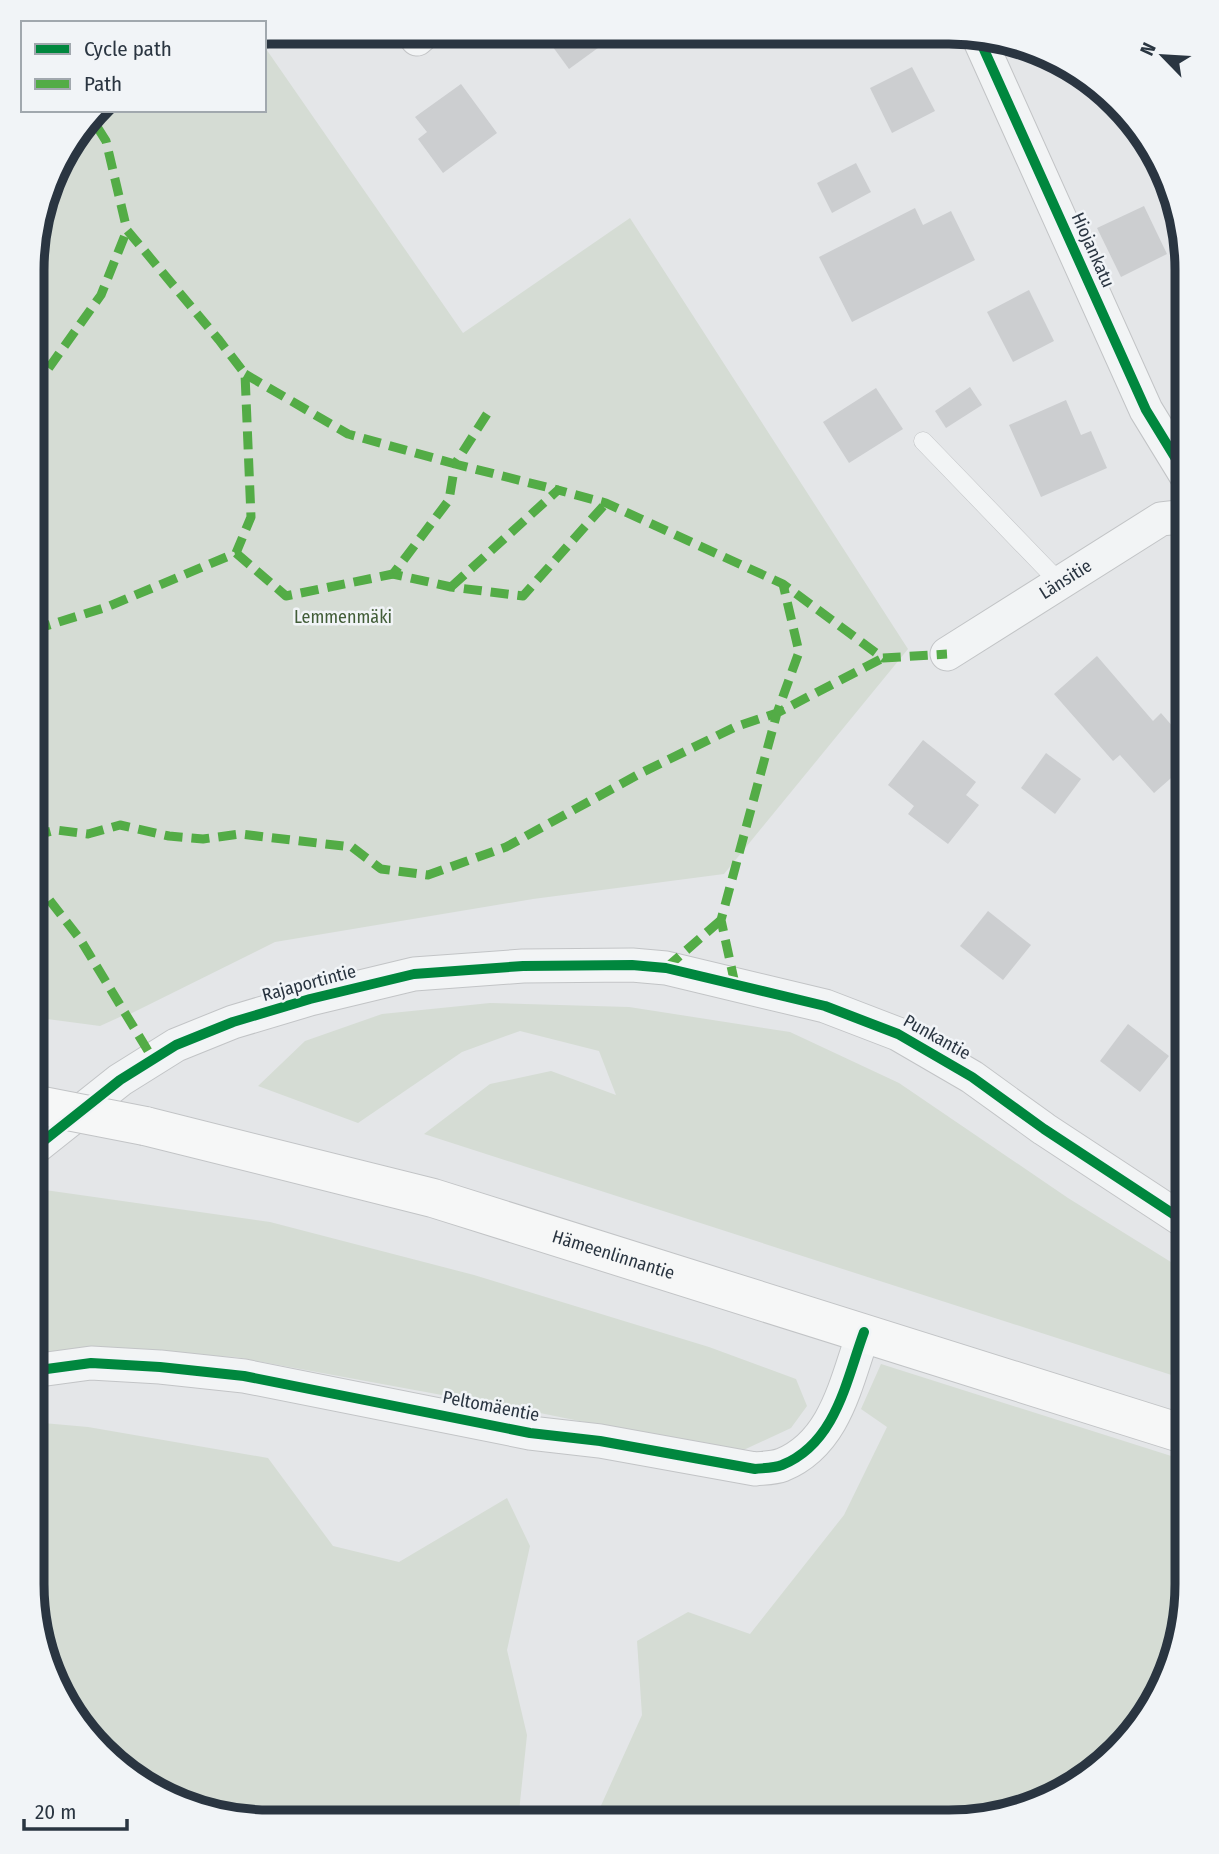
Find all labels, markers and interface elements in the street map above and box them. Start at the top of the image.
legend [21,21,266,112]
north arrow [1128,21,1198,91]
text: Cycle path [84,36,172,62]
text: N [1135,39,1161,59]
text: Path [84,71,122,97]
street label: Hiojankatu [1067,209,1119,291]
street label: Länsitie [1035,555,1096,604]
park label: Lemmenmäki [294,606,392,628]
street label: Rajaportintie [260,960,358,1006]
street label: Punkantie [899,1010,975,1065]
street label: Hämeenlinnantie [550,1225,677,1284]
street label: Peltomäentie [441,1386,541,1426]
scale bar [24,1787,128,1831]
text: 20 m [35,1799,76,1825]

